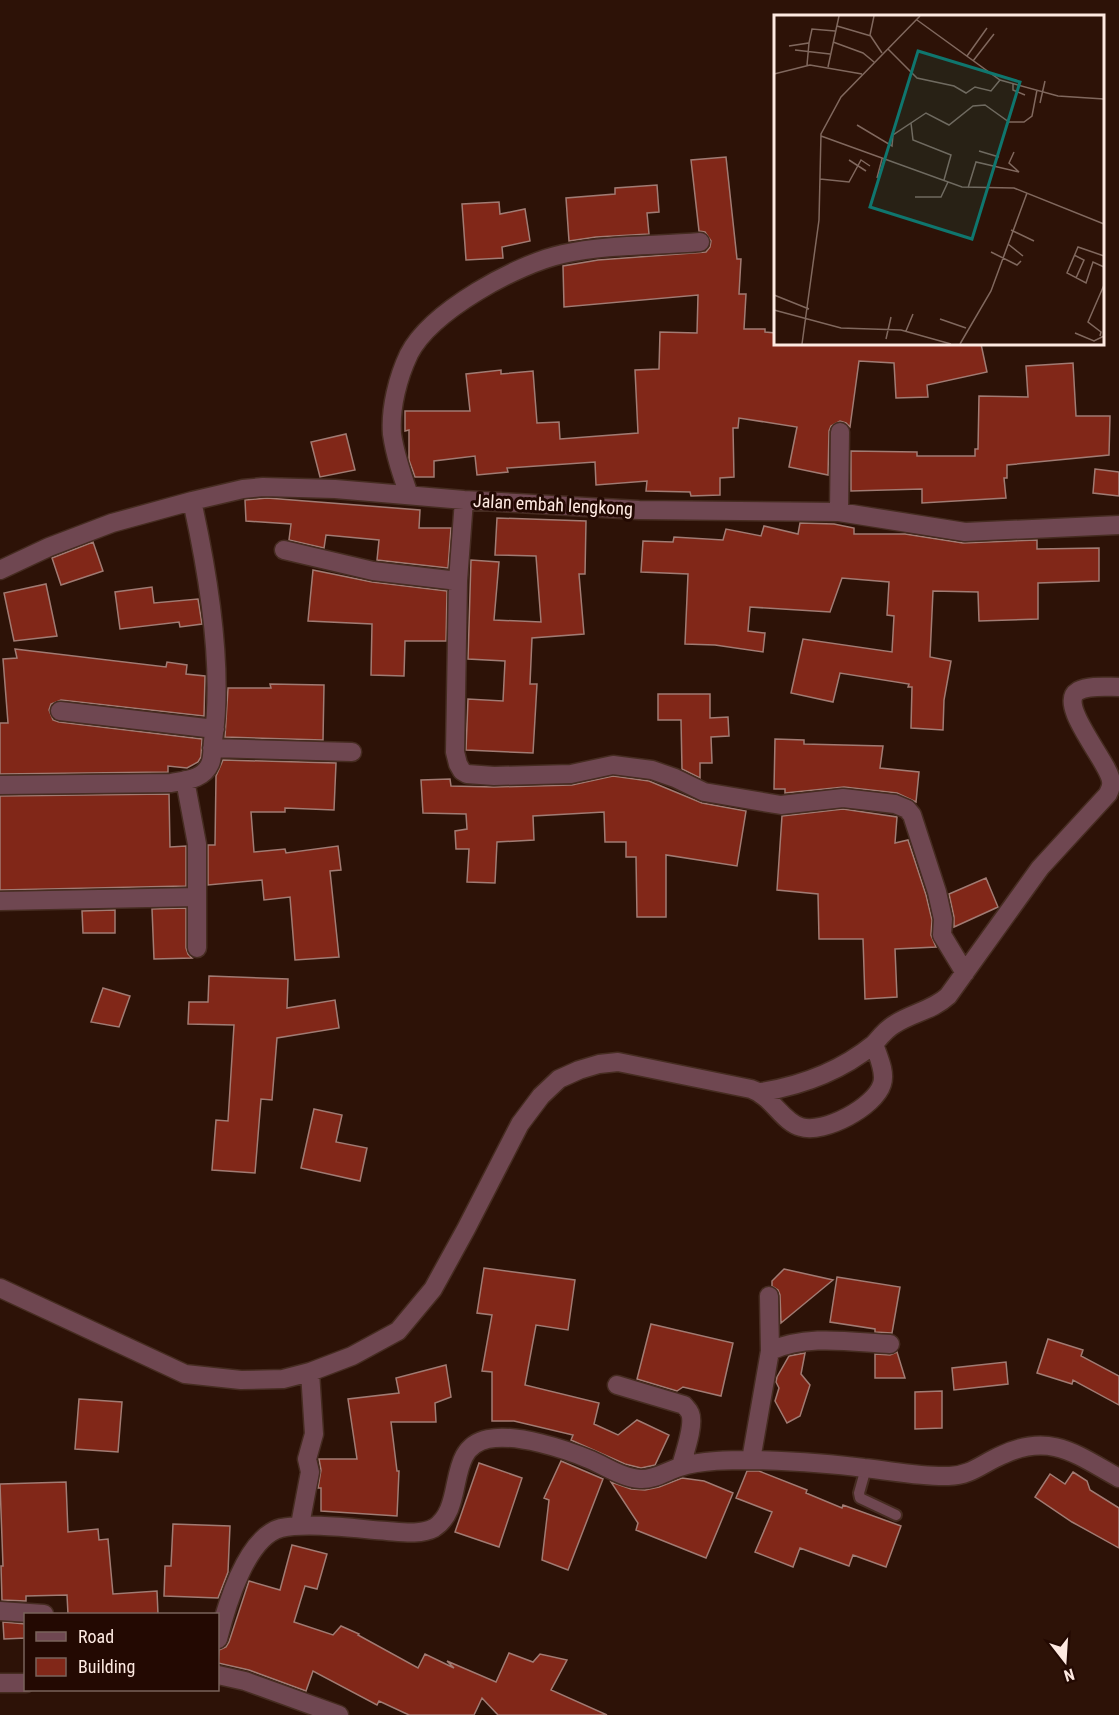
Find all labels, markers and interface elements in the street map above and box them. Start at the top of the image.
inset map [774,15,1104,345]
street label: Jalan embah lengkong [473,490,634,519]
legend [24,1613,219,1691]
text: Road [78,1626,114,1647]
north arrow [1035,1631,1095,1691]
text: Building [78,1656,135,1677]
text: N [1062,1664,1077,1685]

